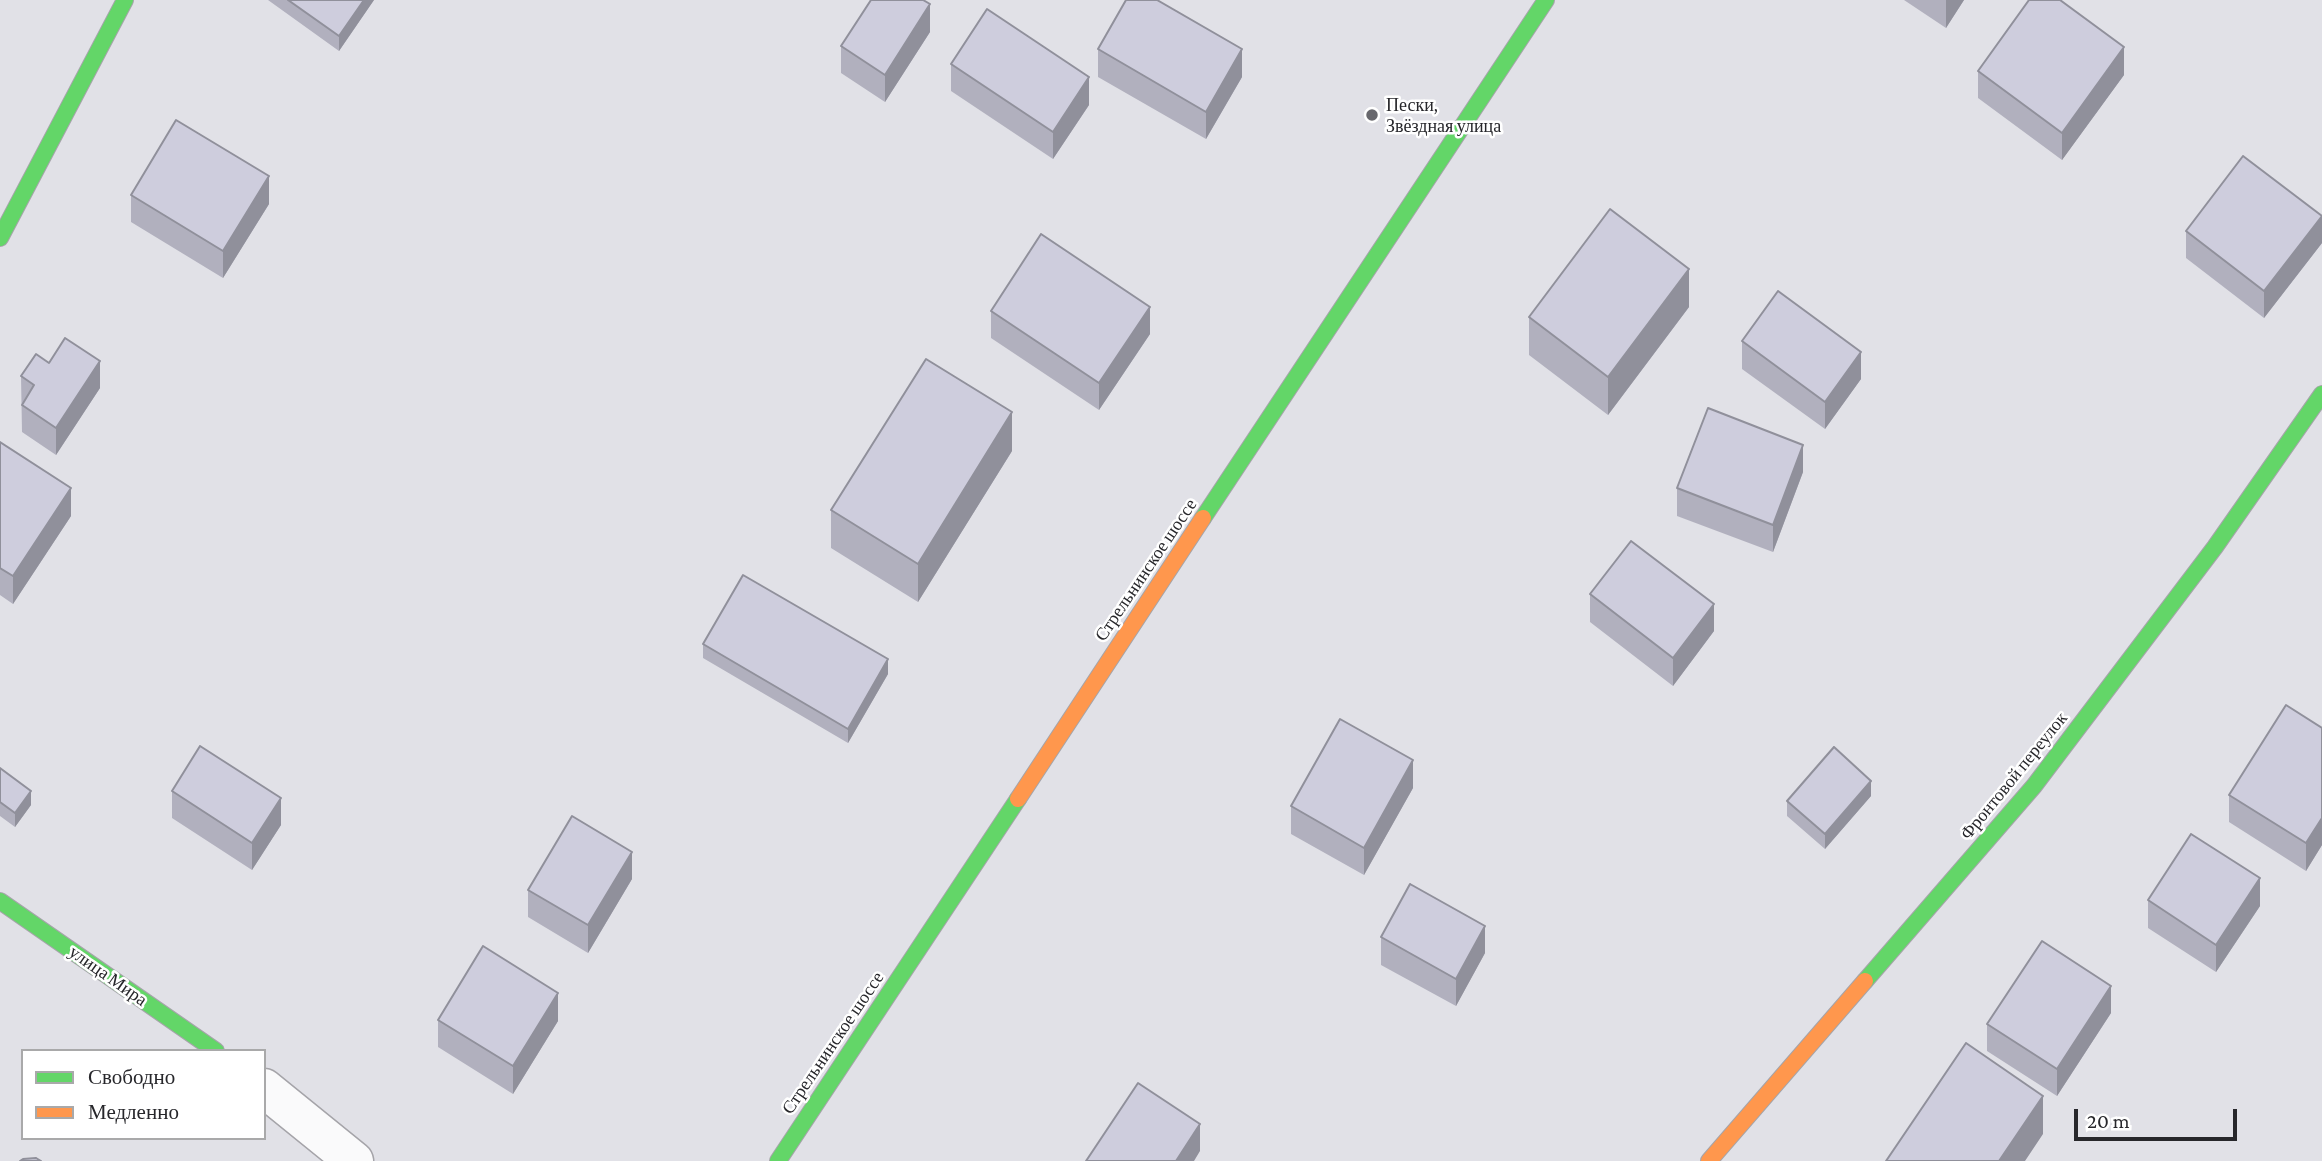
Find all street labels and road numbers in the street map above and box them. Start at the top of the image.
street label: Стрельнинское шоссе [1090,495,1202,645]
street label: Фронтовой переулок [1956,708,2072,844]
street label: улица Мира [65,941,151,1011]
street label: Стрельнинское шоссе [777,968,889,1118]

